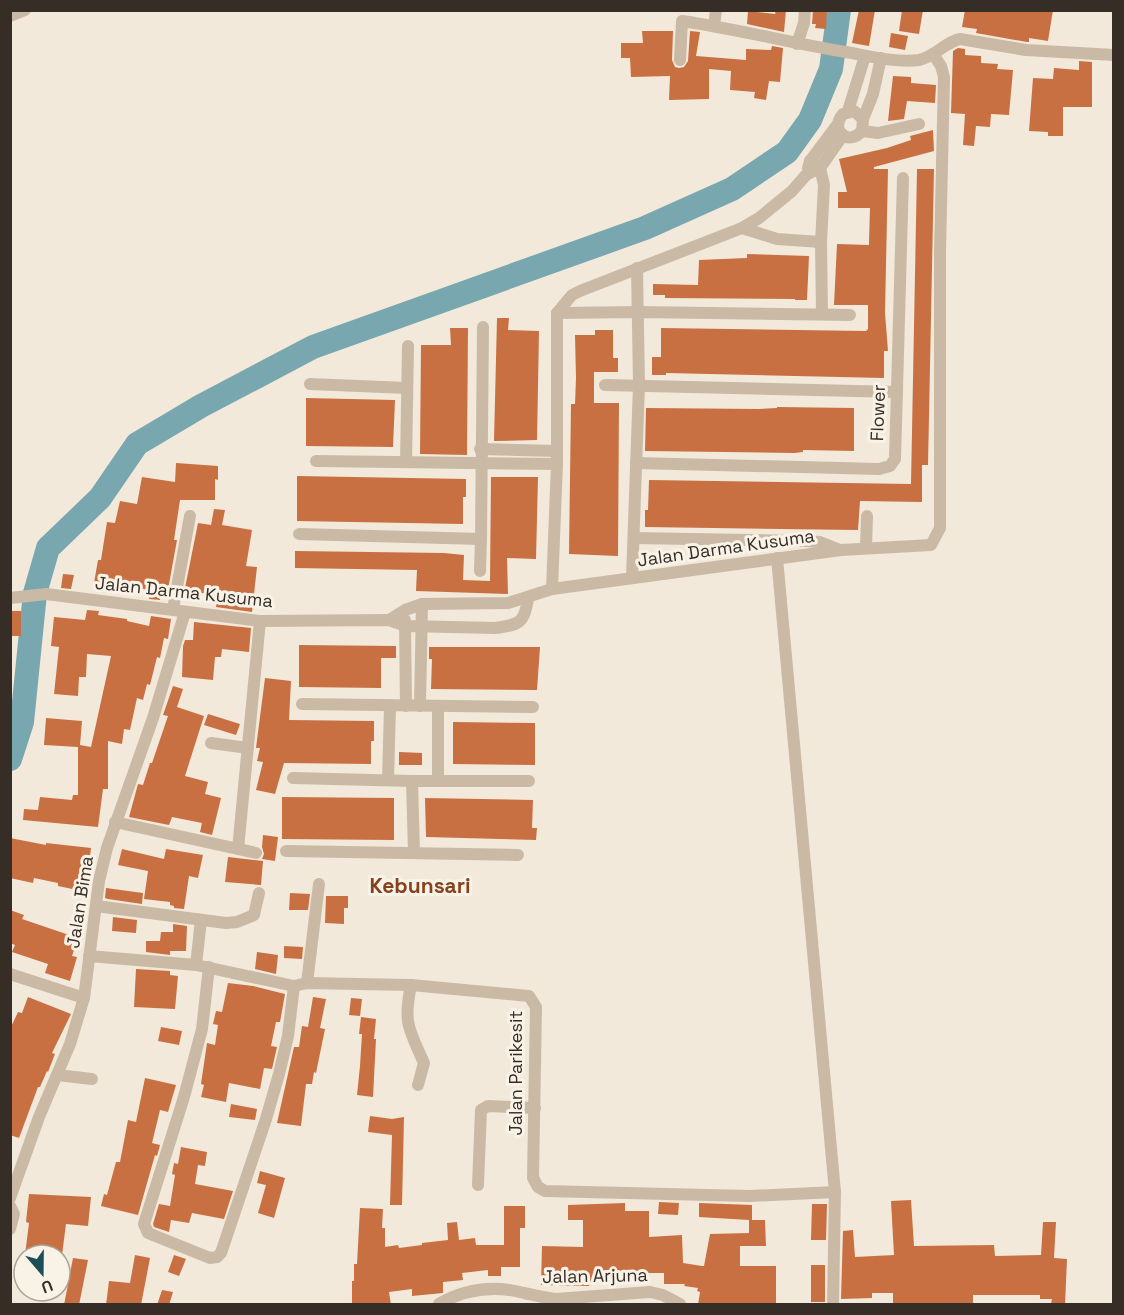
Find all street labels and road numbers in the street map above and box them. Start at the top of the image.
street label: Flower [865,384,890,442]
street label: Jalan Darma Kusuma [636,524,816,571]
street label: Jalan Darma Kusuma [94,571,274,612]
street label: Jalan Bima [61,854,98,950]
street label: Jalan Parikesit [504,1010,527,1136]
street label: Jalan Arjuna [542,1263,648,1288]

